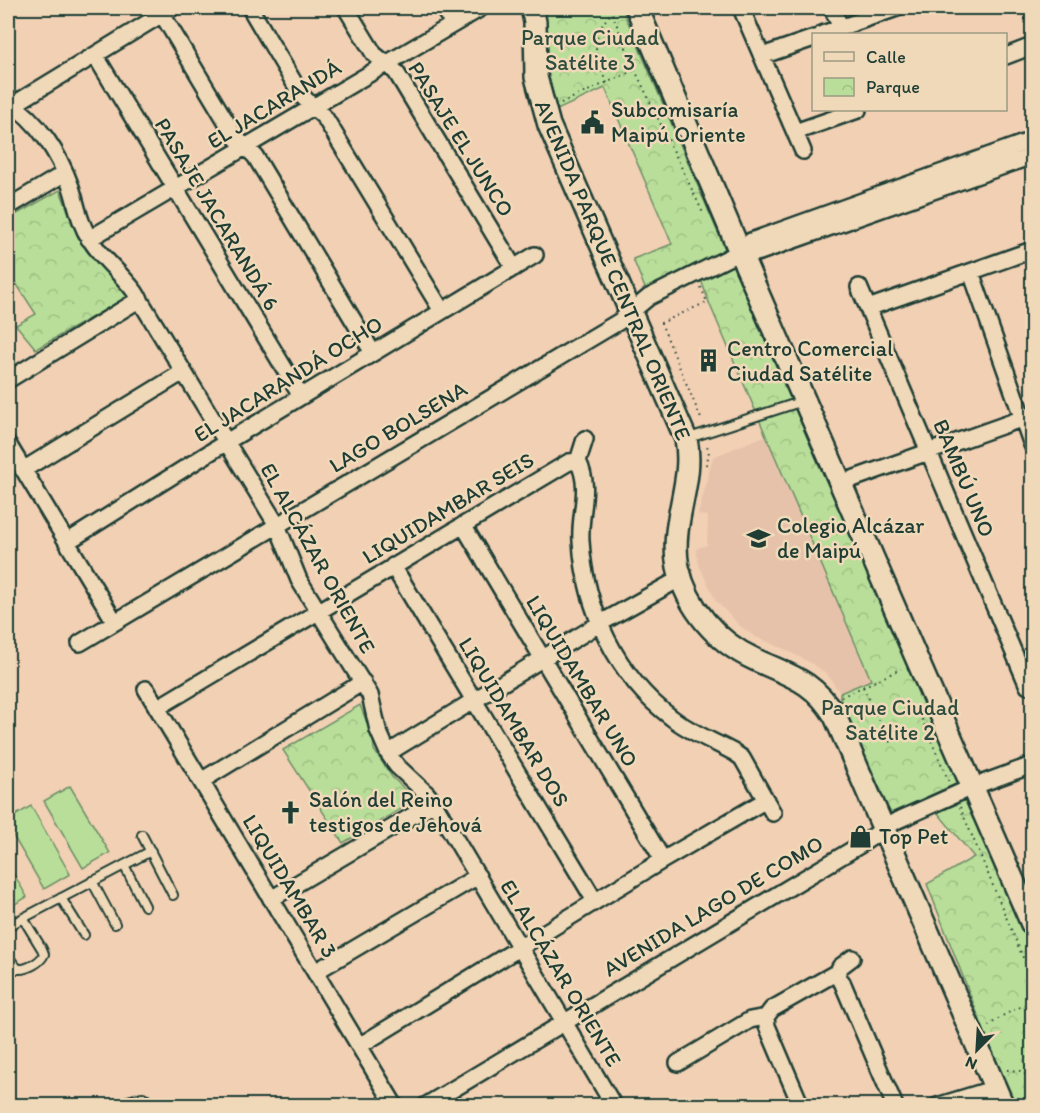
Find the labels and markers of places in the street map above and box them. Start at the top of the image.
place label: Subcomisaría Maipú Oriente [611,96,746,148]
public building icon: Subcomisaría Maipú Oriente [580,109,606,135]
place label: Centro Comercial Ciudad Satélite [727,335,893,387]
building icon: Centro Comercial Ciudad Satélite [696,348,722,374]
place label: Colegio Alcázar de Maipú [777,512,925,564]
school or university icon: Colegio Alcázar de Maipú [746,525,772,551]
place label: Salón del Reino testigos de Jehová [309,786,483,838]
church icon: Salón del Reino testigos de Jehová [278,799,304,825]
shop icon: Top Pet [848,823,874,849]
place label: Top Pet [879,823,948,850]

